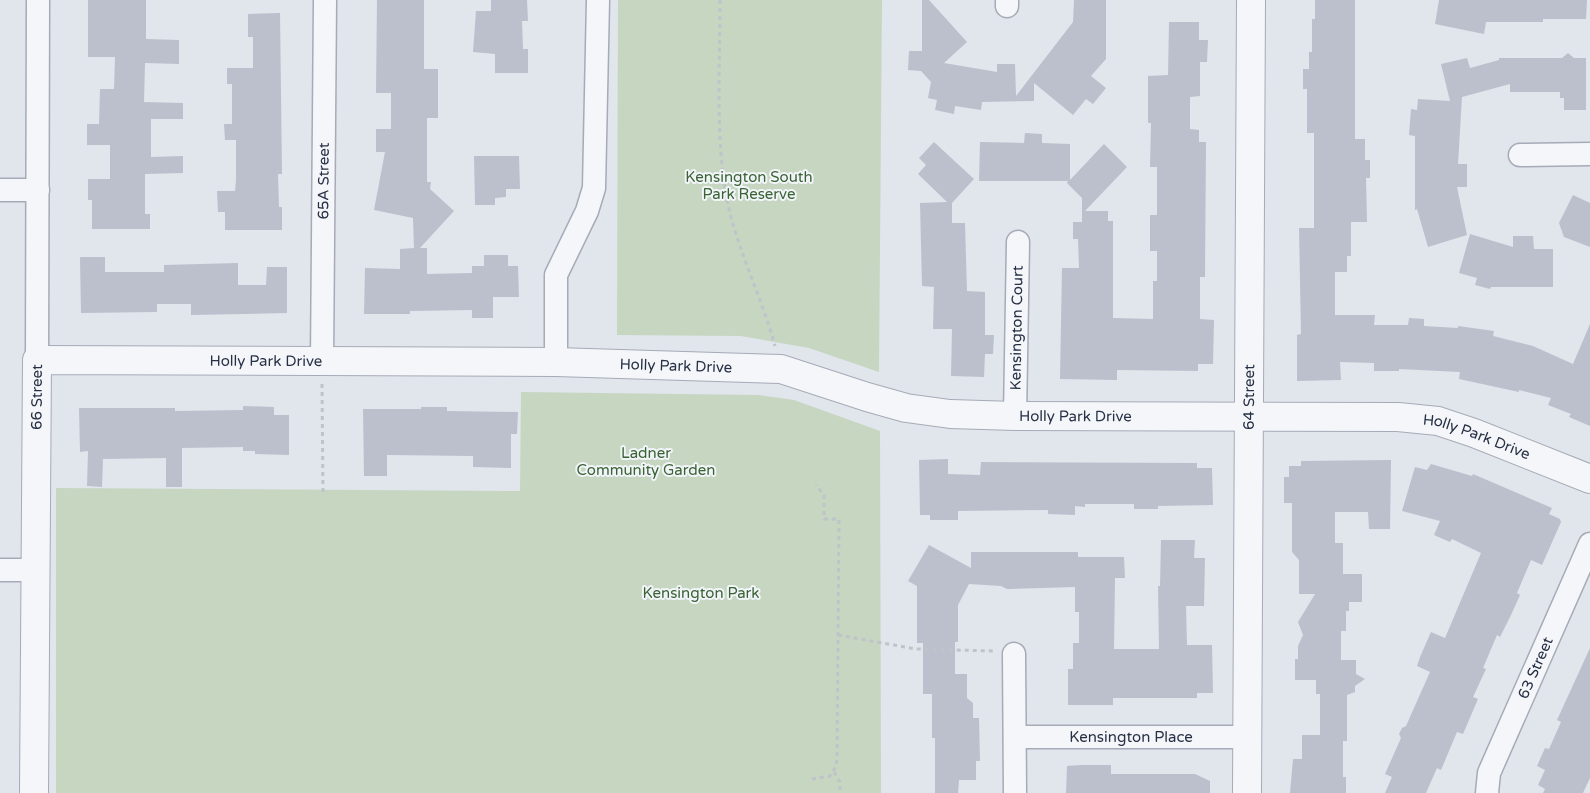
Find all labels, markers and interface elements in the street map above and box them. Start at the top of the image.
street label: 65A Street [314,142,333,220]
park label: Kensington South Park Reserve [685,168,813,203]
street label: Kensington Court [1006,265,1027,391]
street label: Holly Park Drive [210,352,322,370]
street label: Holly Park Drive [619,355,733,376]
street label: 66 Street [28,364,46,430]
street label: 64 Street [1240,364,1258,430]
street label: Holly Park Drive [1019,407,1132,425]
street label: Holly Park Drive [1422,411,1533,463]
park label: Ladner Community Garden [577,444,715,479]
park label: Kensington Park [642,584,760,602]
street label: 63 Street [1514,634,1557,702]
street label: Kensington Place [1069,728,1193,746]

